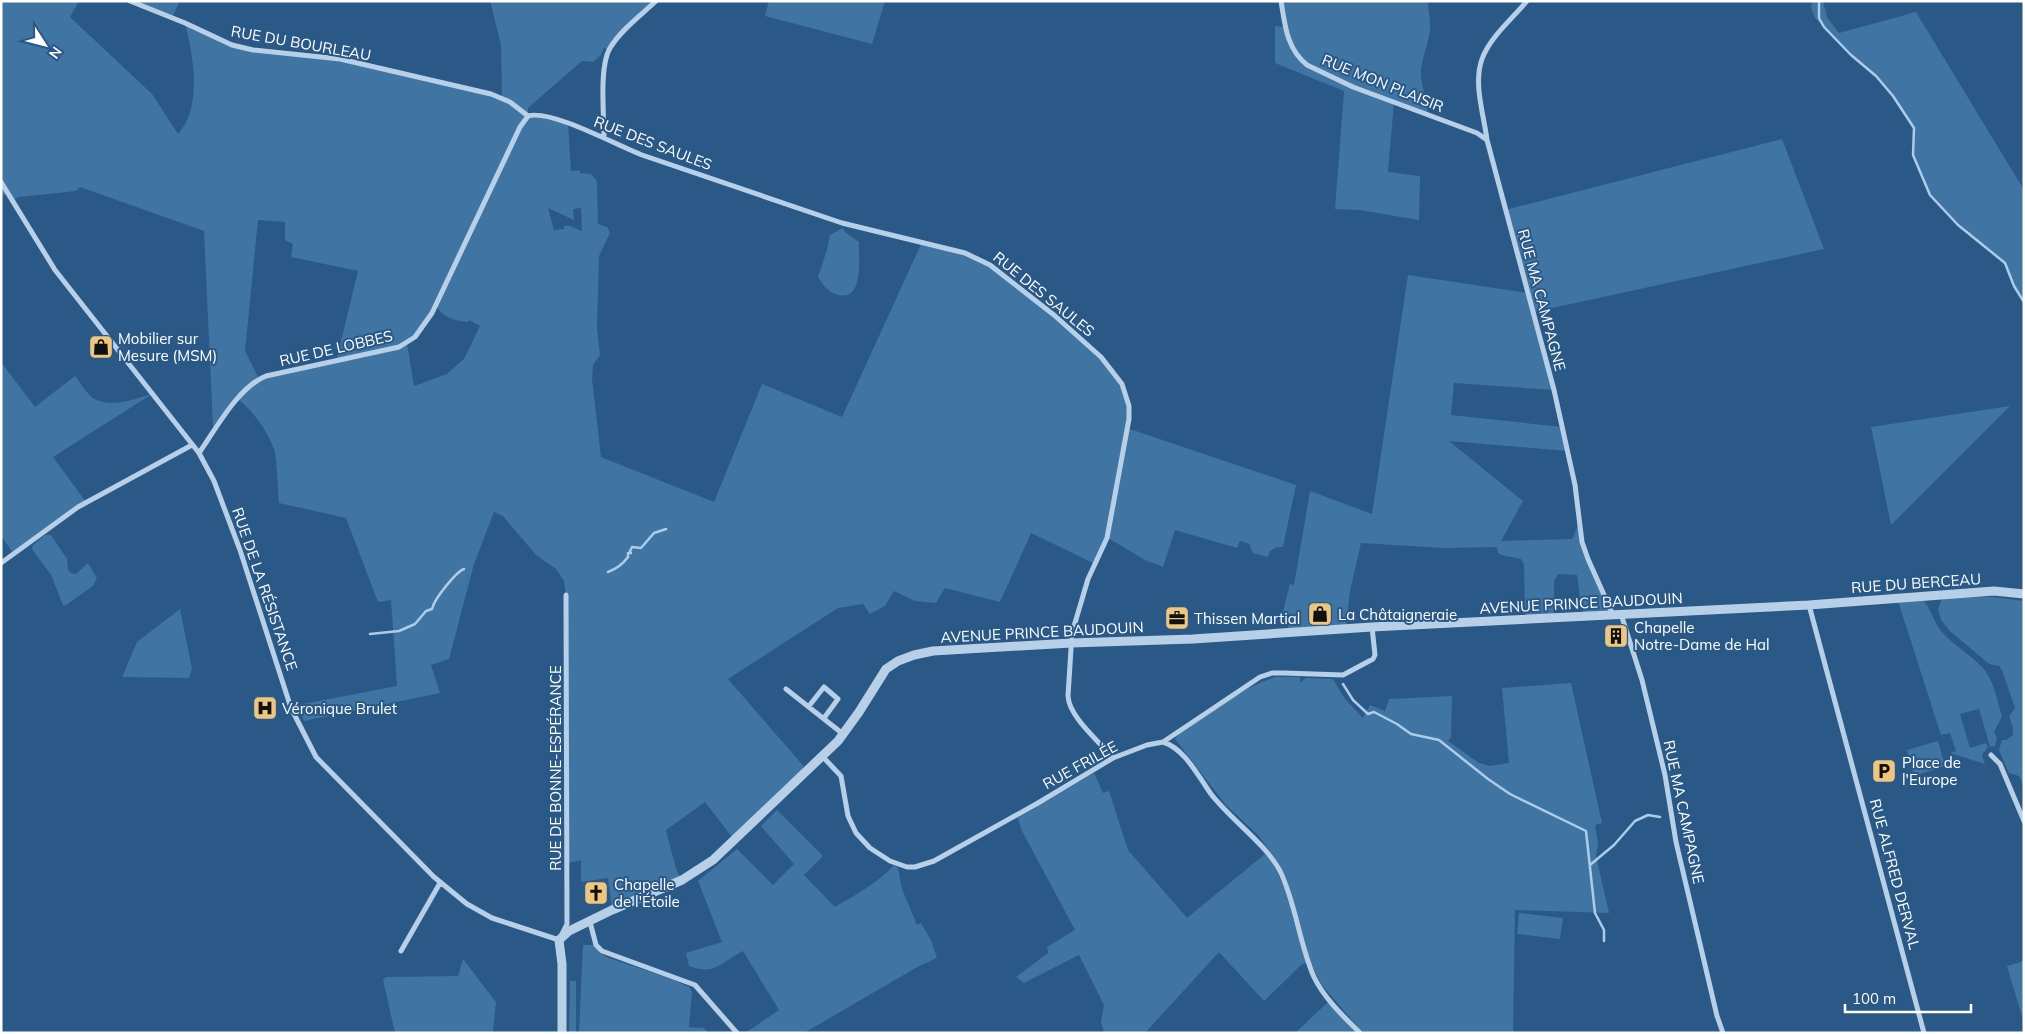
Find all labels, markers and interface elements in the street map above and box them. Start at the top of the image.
north arrow [20,20,70,70]
street label: RUE DU BOURLEAU [229,21,373,65]
text: N [45,43,66,62]
street label: RUE MON PLAISIR [1319,50,1447,116]
street label: RUE DES SAULES [591,112,715,174]
street label: RUE MA CAMPAGNE [1514,227,1570,373]
street label: RUE DES SAULES [990,247,1098,341]
street label: RUE DE LOBBES [278,326,394,370]
place label: Mobilier sur Mesure (MSM) [118,329,217,365]
shop icon: Mobilier sur Mesure (MSM) [88,334,114,360]
street label: RUE DE LA RÉSISTANCE [228,505,302,673]
street label: RUE DU BERCEAU [1850,569,1982,597]
street label: AVENUE PRINCE BAUDOUIN [1479,588,1683,618]
shop icon: La Châtaigneraie [1307,601,1333,627]
office icon: Thissen Martial [1164,605,1190,631]
place label: La Châtaigneraie [1338,605,1457,624]
place label: Thissen Martial [1194,609,1300,628]
street label: AVENUE PRINCE BAUDOUIN [940,617,1144,647]
place label: Chapelle Notre-Dame de Hal [1634,618,1770,654]
building icon: Chapelle Notre-Dame de Hal [1603,623,1629,649]
street label: RUE DE BONNE-ESPÉRANCE [546,665,565,871]
hospital icon: Véronique Brulet [252,695,278,721]
place label: Véronique Brulet [282,699,397,718]
street label: RUE FRILÉE [1039,737,1121,793]
street label: RUE MA CAMPAGNE [1659,738,1709,886]
place label: Place de l'Europe [1902,753,1961,789]
parking icon: Place de l'Europe [1871,758,1897,784]
street label: RUE ALFRED DERVAL [1866,797,1924,951]
place label: Chapelle de l'Étoile [614,875,680,911]
church icon: Chapelle de l'Étoile [583,880,609,906]
scale bar [1845,982,1971,1014]
text: 100 m [1852,989,1896,1008]

